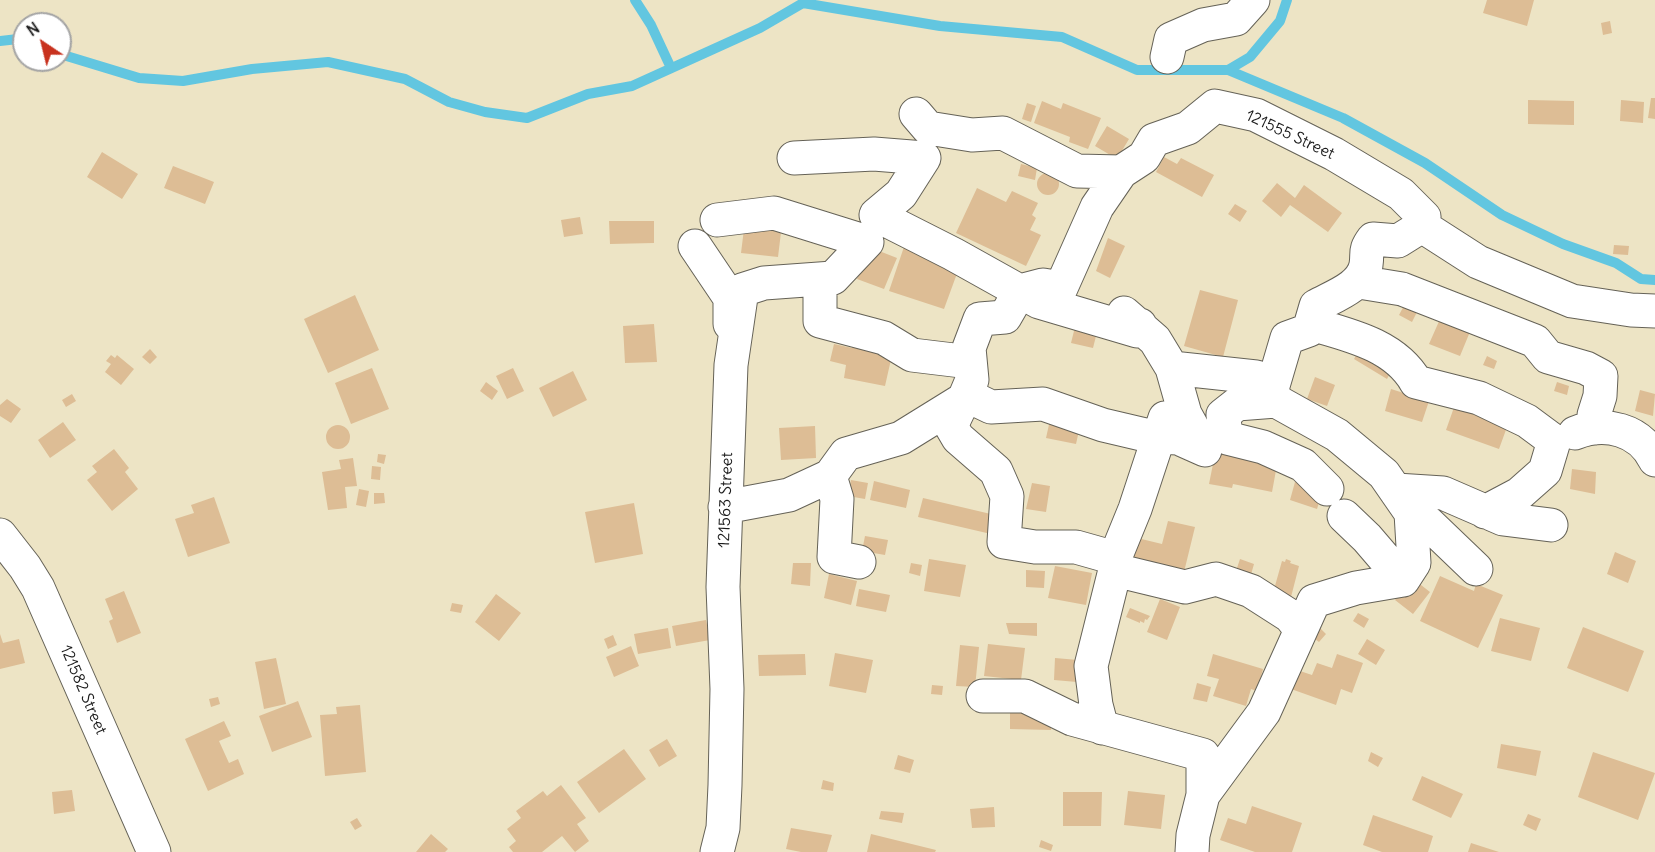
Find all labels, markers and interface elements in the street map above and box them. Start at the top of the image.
north arrow [12,12,72,72]
text: N [23,18,43,40]
street label: 121555 Street [1243,106,1337,164]
street label: 121563 Street [715,452,737,548]
street label: 121582 Street [56,642,110,738]

